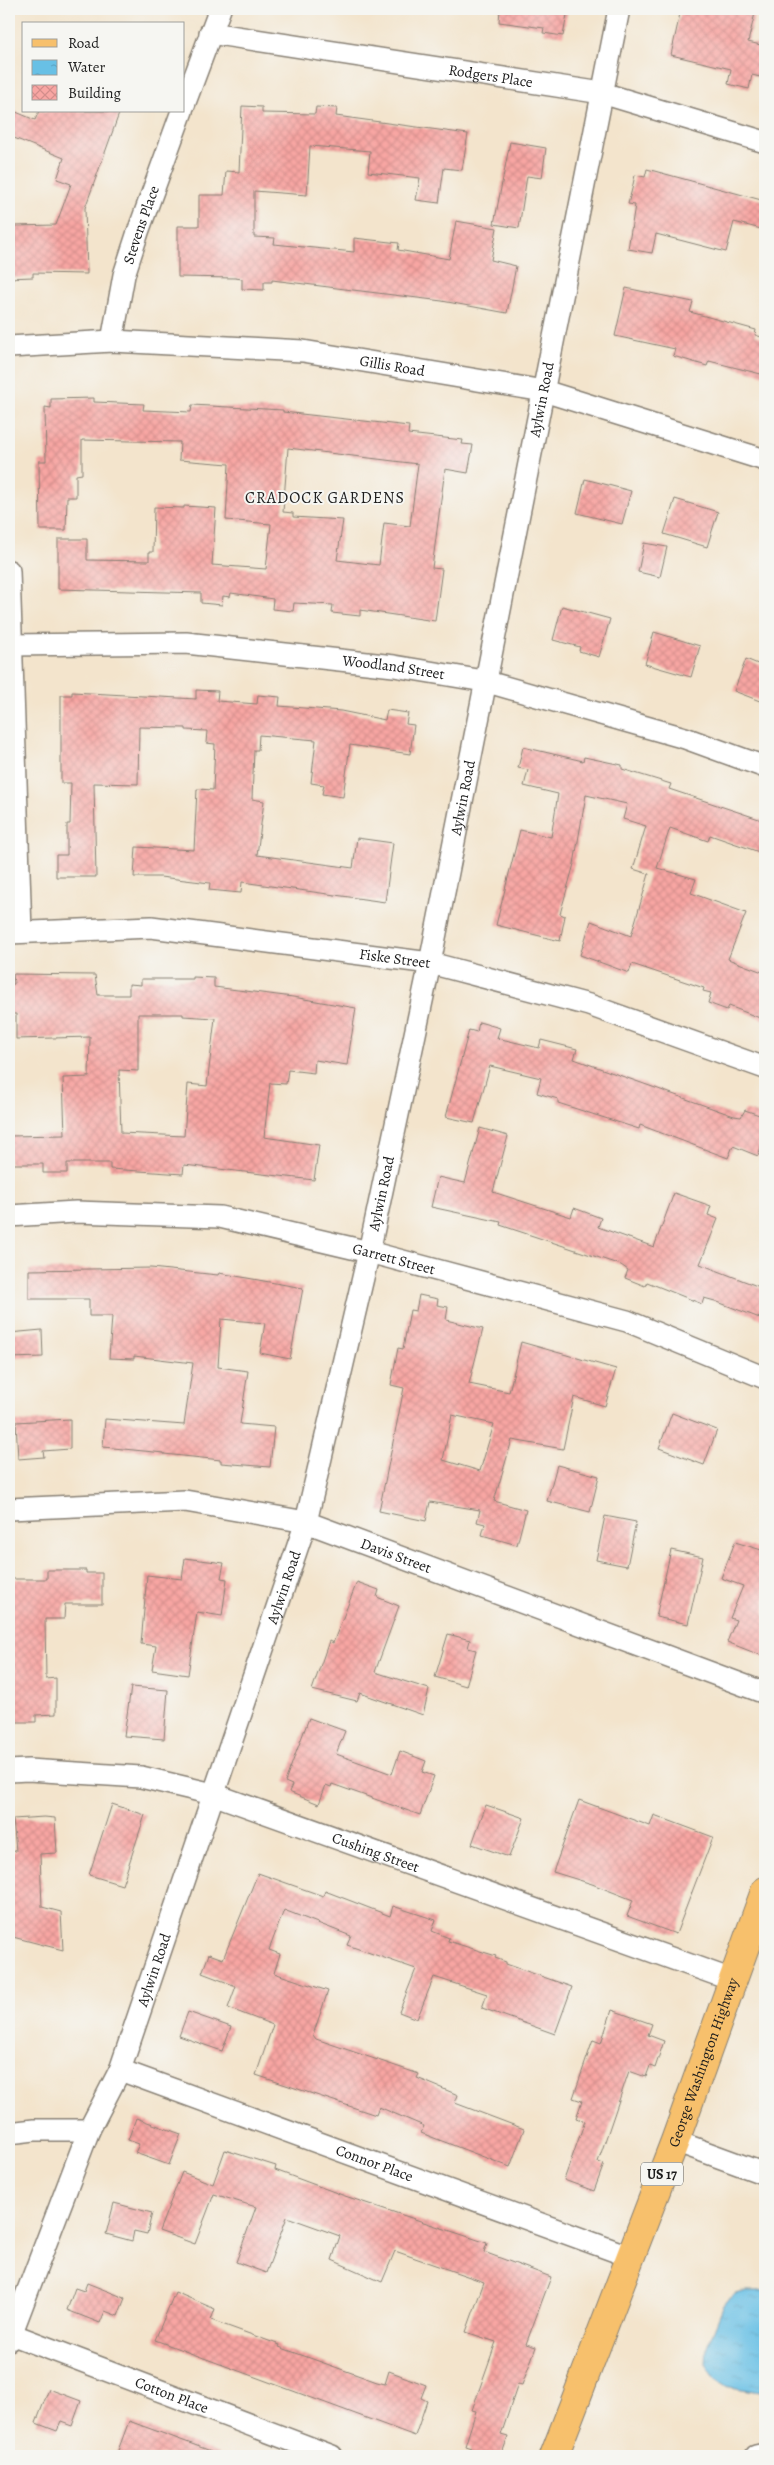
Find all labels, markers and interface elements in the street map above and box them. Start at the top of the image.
legend [22,22,185,112]
text: Road [68,33,100,53]
text: Water [67,57,105,77]
street label: Rodgers Place [447,60,535,92]
text: Building [68,83,121,103]
street label: Stevens Place [118,183,164,267]
street label: Gillis Road [358,351,427,381]
street label: Aylwin Road [524,359,559,440]
district label: CRADOCK GARDENS [245,487,405,509]
street label: Woodland Street [341,650,446,684]
street label: Aylwin Road [445,758,480,838]
street label: Fiske Street [358,944,432,973]
street label: Aylwin Road [363,1153,399,1234]
street label: Garrett Street [351,1238,437,1279]
street label: Davis Street [358,1533,434,1578]
street label: Aylwin Road [262,1547,306,1628]
street label: Cushing Street [329,1827,422,1877]
street label: Aylwin Road [132,1930,176,2010]
street label: George Washington Highway [664,1975,743,2150]
street label: Connor Place [333,2140,416,2187]
road number: US 17 [641,2162,683,2186]
street label: Cotton Place [132,2372,212,2418]

